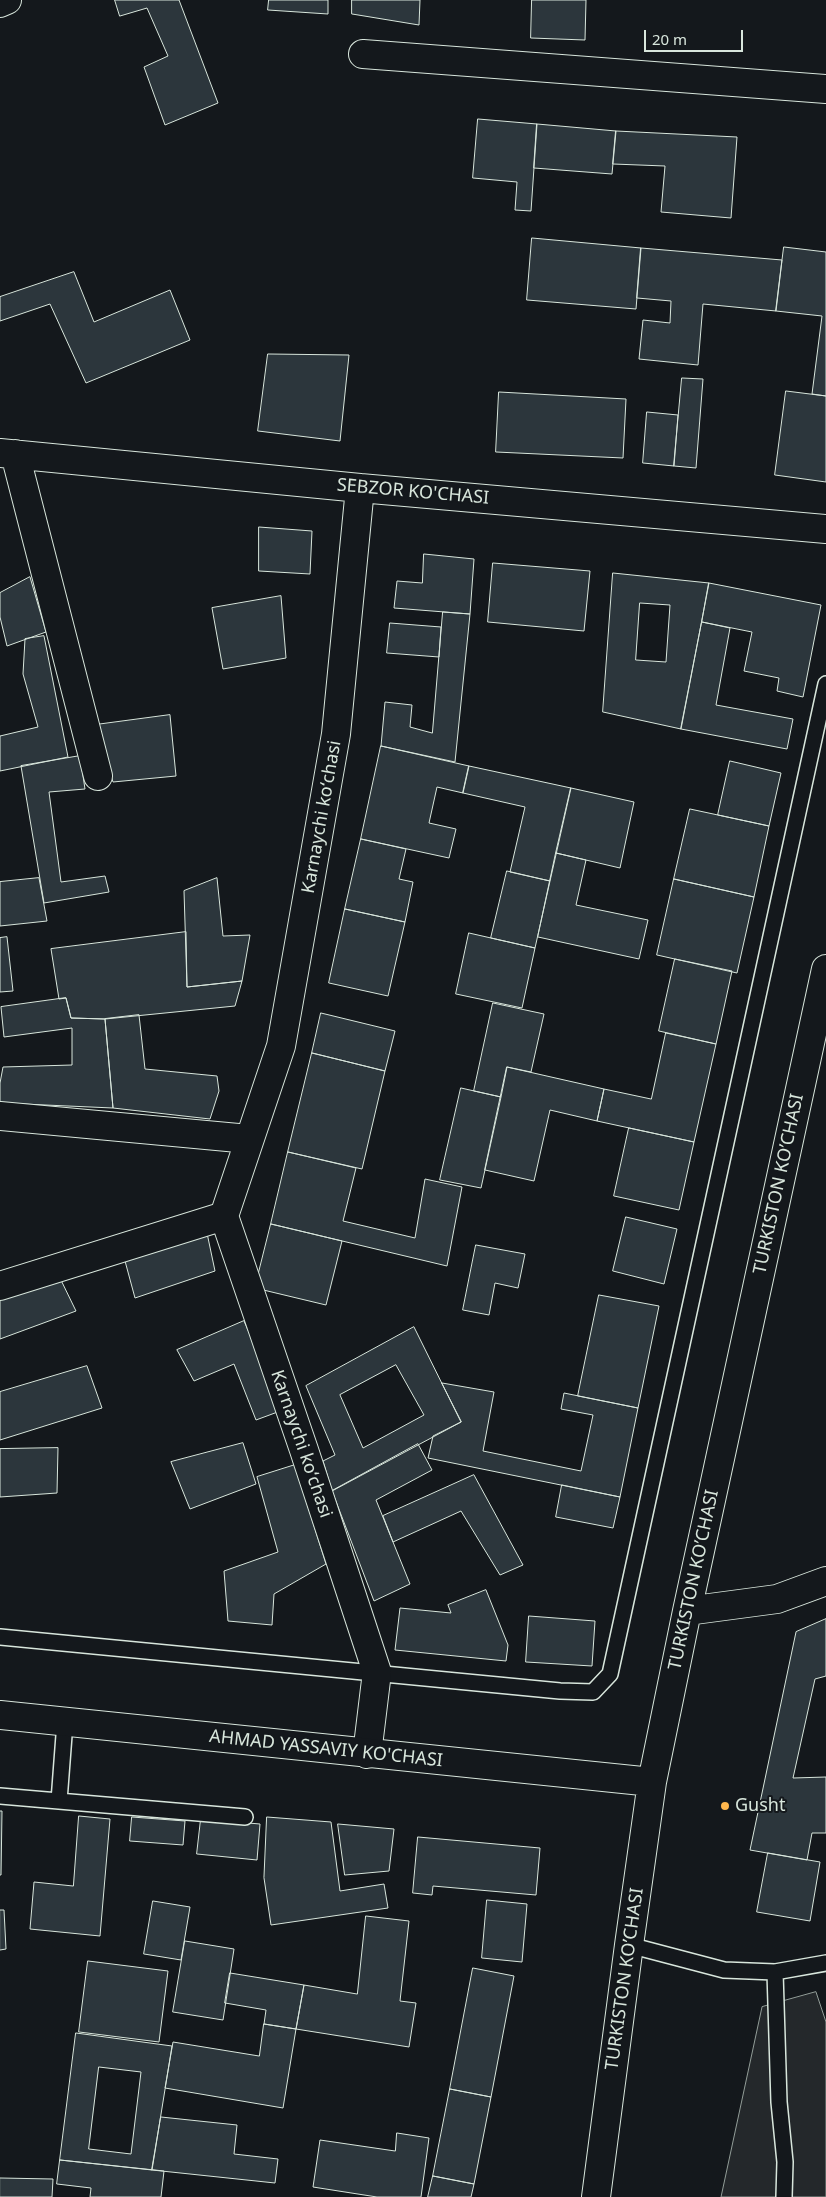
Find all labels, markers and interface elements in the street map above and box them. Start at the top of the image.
scale bar [646,20,745,52]
text: 20 m [652,29,687,49]
street label: SEBZOR KO'CHASI [336,475,490,509]
street label: Karnaychi koʻchasi [298,739,346,895]
street label: TURKISTON KO’CHASI [749,1092,809,1276]
street label: Karnaychi koʻchasi [266,1367,336,1521]
street label: TURKISTON KO’CHASI [664,1488,724,1672]
street label: AHMAD YASSAVIY KO'CHASI [208,1726,444,1772]
place label: Gusht [735,1795,785,1817]
marker: Gusht [719,1800,731,1812]
street label: TURKISTON KO’CHASI [602,1887,648,2071]

